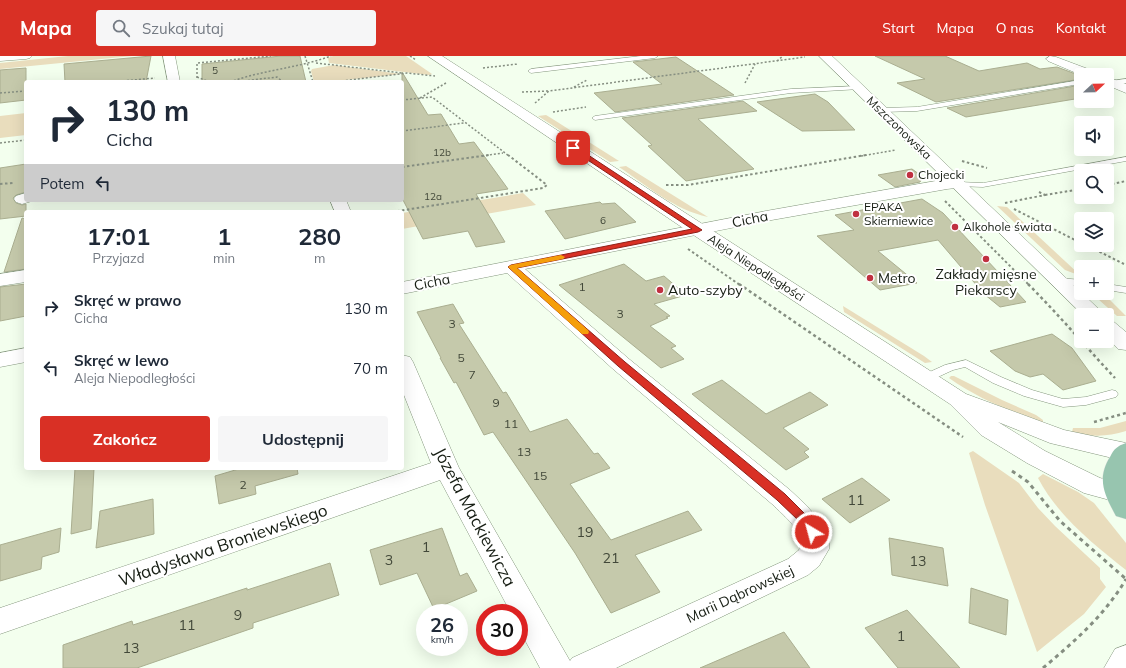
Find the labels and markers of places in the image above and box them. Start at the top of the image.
pin [556,131,590,165]
place label: Chojecki [918,167,965,182]
marker: Chojecki [905,170,915,180]
place label: EPAKA Skierniewice [864,199,933,228]
marker: EPAKA Skierniewice [851,209,861,219]
place label: Alkohole świata [963,219,1052,234]
marker: Alkohole świata [950,222,960,232]
marker: Zakłady mięsne Piekarscy [981,254,991,264]
place label: Zakłady mięsne Piekarscy [935,265,1037,299]
place label: Metro [878,269,916,287]
marker: Metro [865,273,875,283]
place label: Auto-szyby [668,281,743,299]
marker: Auto-szyby [655,285,665,295]

